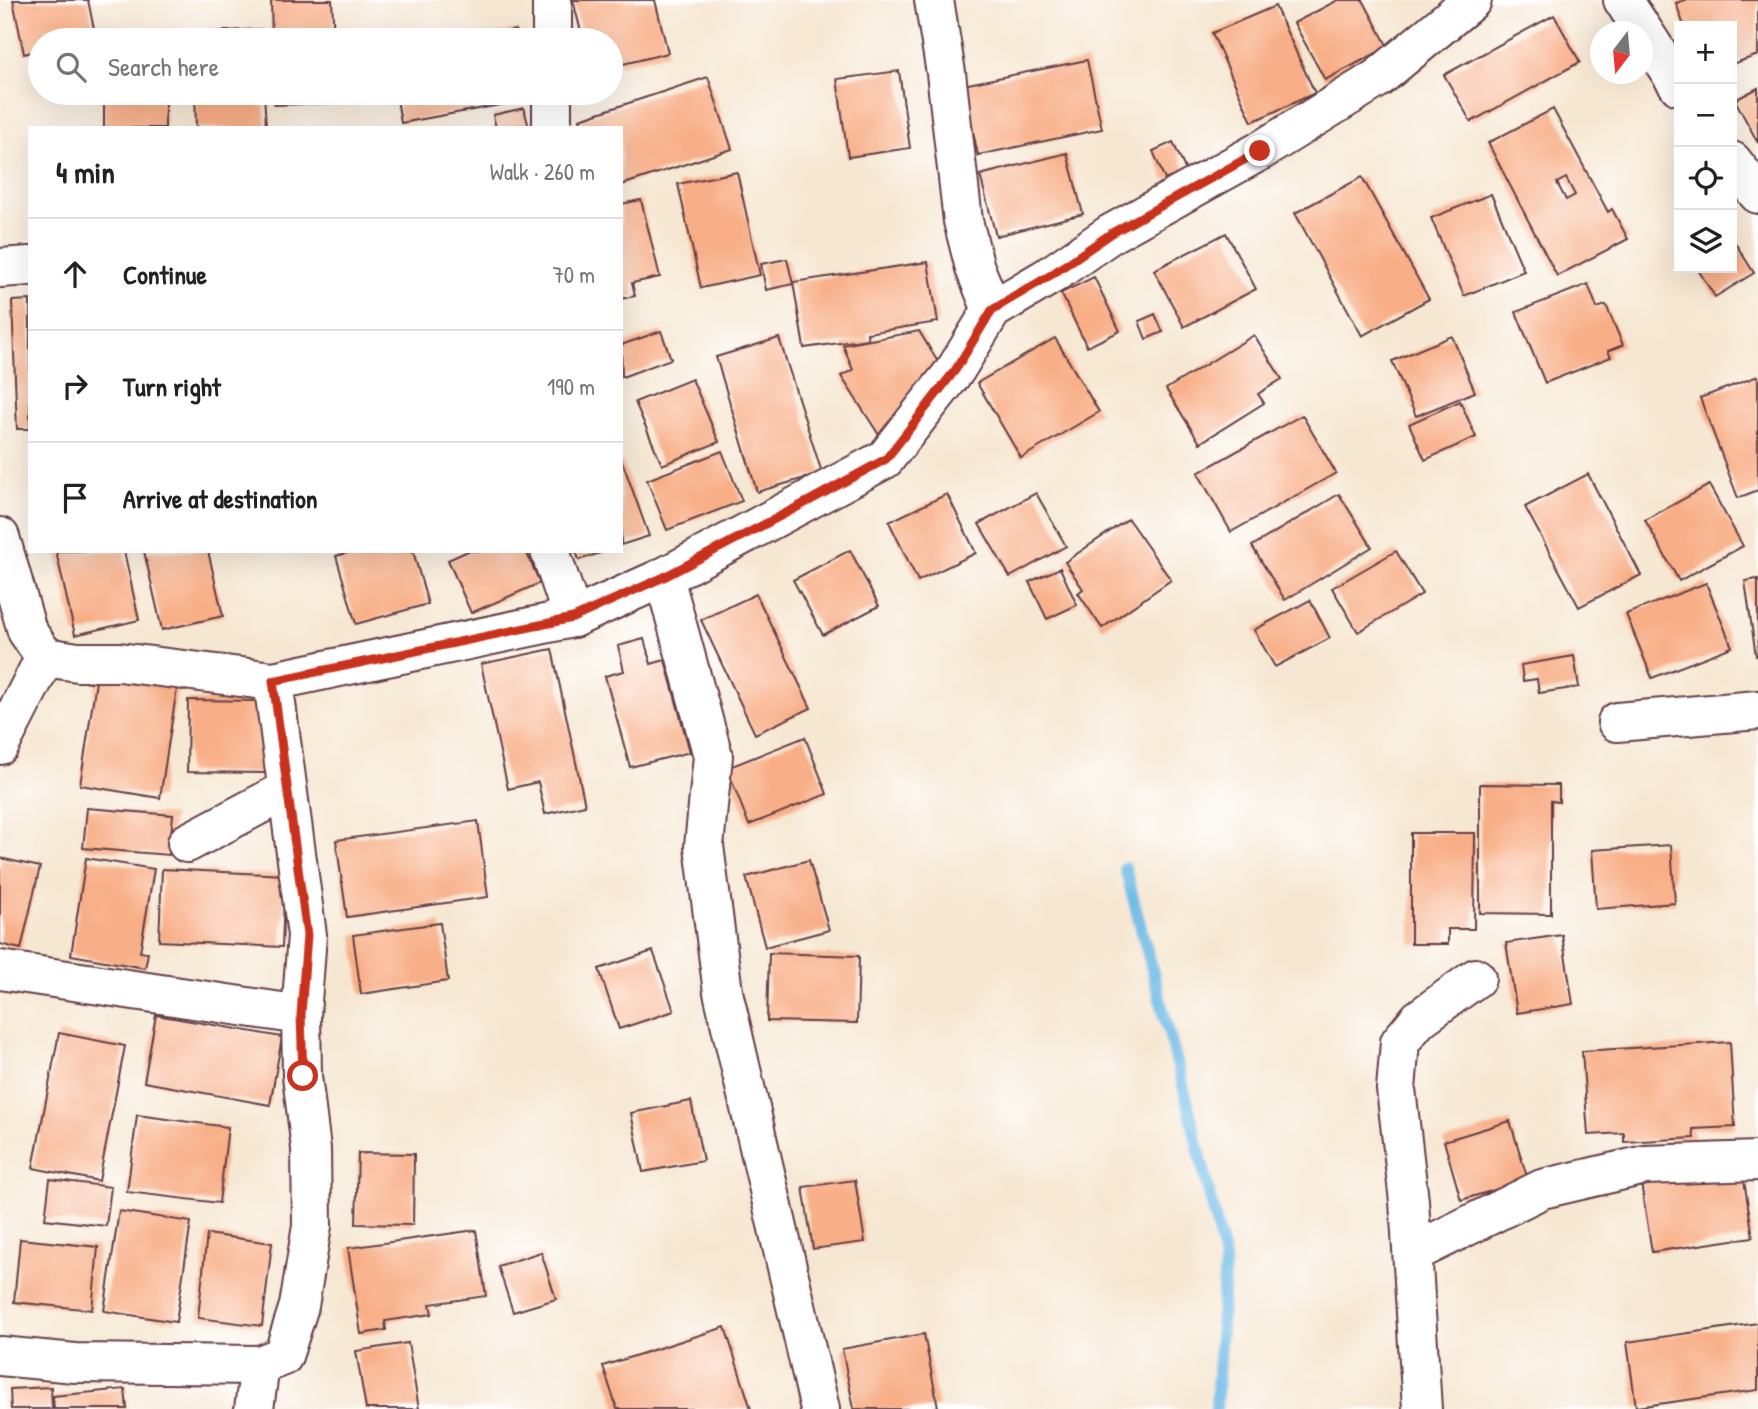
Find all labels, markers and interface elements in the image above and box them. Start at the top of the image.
north arrow [1590,21,1653,84]
map controls [1674,21,1737,273]
button: + [1674,21,1737,84]
search box [28,28,623,105]
icon: search [52,48,90,86]
text: Search here [108,49,219,84]
button: − [1674,84,1737,147]
route end [1244,135,1275,166]
button: locate [1674,147,1737,210]
text: 4 min [56,152,115,192]
text: Walk · 260 m [490,156,595,187]
button: layers [1674,210,1737,273]
icon: ahead [56,255,94,293]
text: Continue [123,257,207,292]
text: 70 m [552,259,595,290]
icon: right [56,367,94,405]
text: Turn right [123,369,221,404]
text: 190 m [547,371,595,402]
icon: arrive [56,479,94,517]
text: Arrive at destination [123,481,318,516]
route start [287,1060,318,1091]

